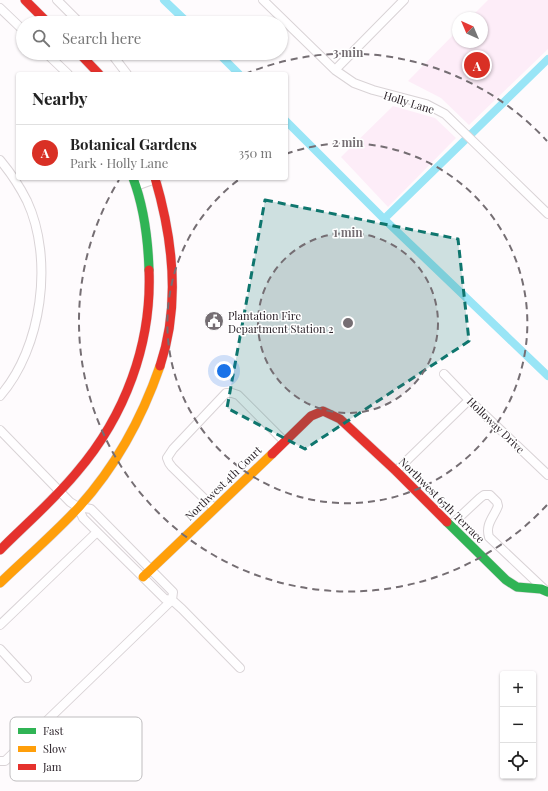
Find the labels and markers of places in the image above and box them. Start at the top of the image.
pin: A [464,50,490,80]
place label: Plantation Fire Department Station 2 [228,308,334,336]
public building icon: Plantation Fire Department Station 2 [203,310,225,332]
centre of rings [341,316,355,330]

